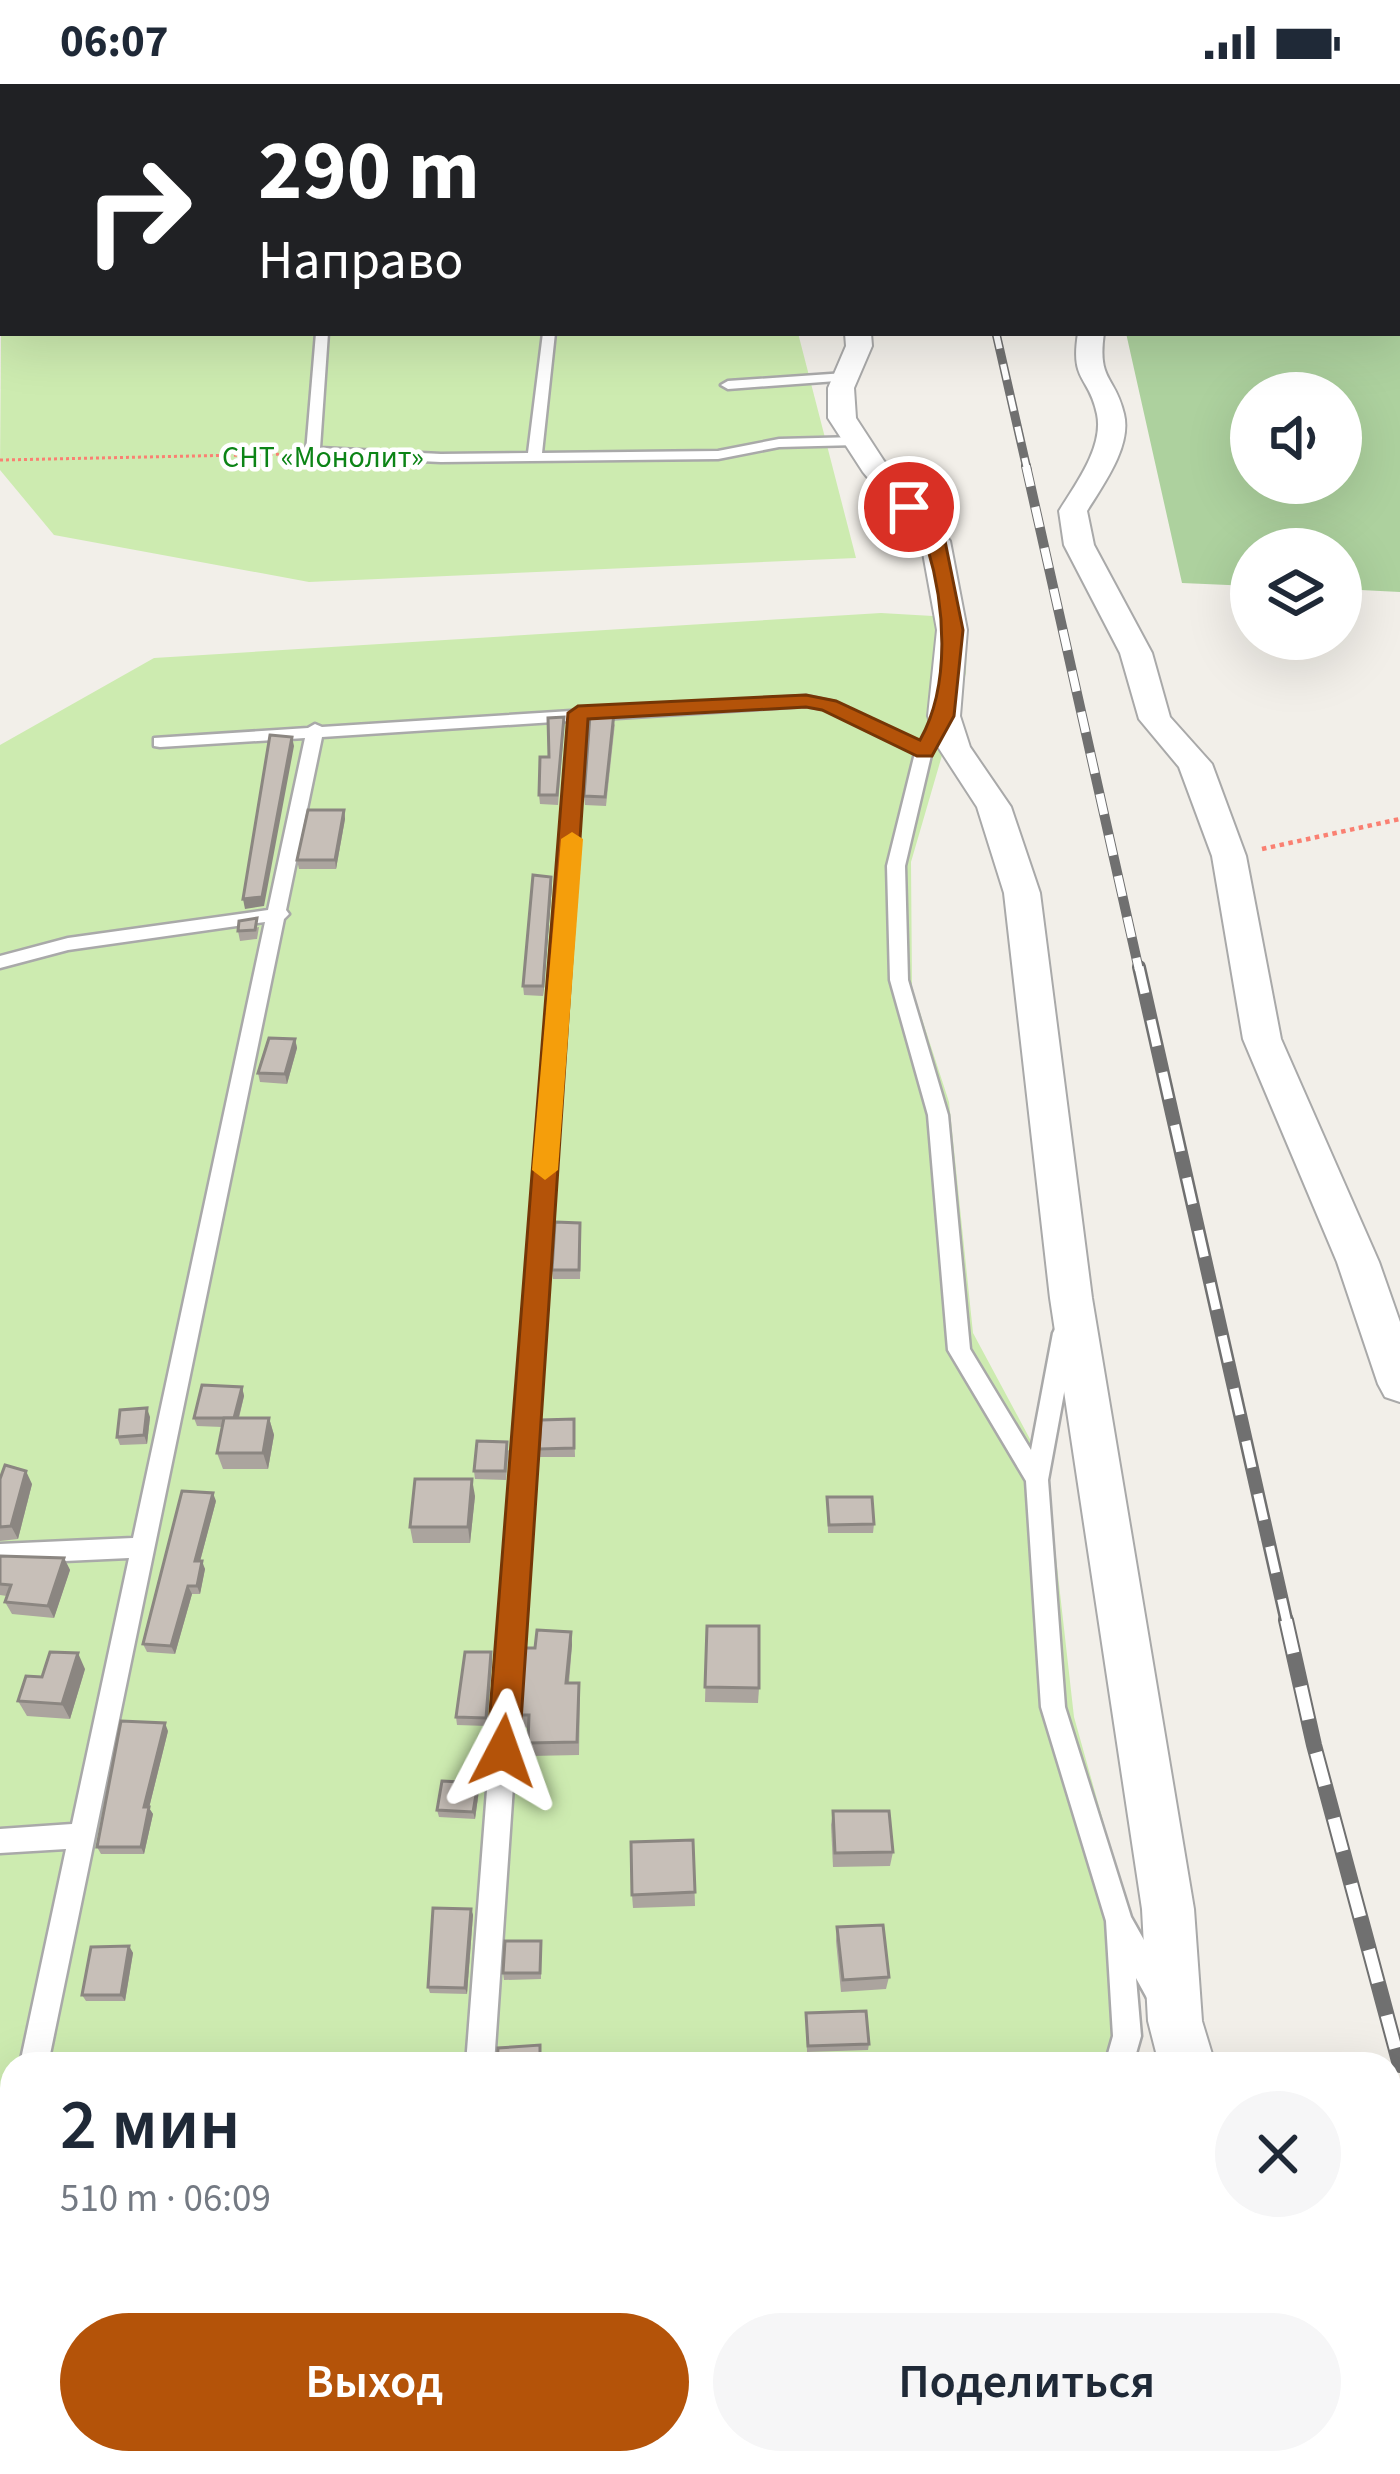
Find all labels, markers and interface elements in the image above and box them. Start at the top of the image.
text: 06:07 [60,10,169,74]
text: 290 m [258,112,480,232]
icon: right [60,132,216,288]
text: Направо [258,223,463,300]
map controls [1230,372,1362,660]
button: sound [1230,372,1362,504]
park label: СНТ «Монолит» [222,436,424,479]
pin [858,456,960,558]
icon: arrive [876,474,942,540]
button: layers [1230,528,1362,660]
position arrow [440,1688,566,1814]
text: 2 мин [60,2074,240,2177]
button: close [1215,2091,1341,2217]
text: 510 m · 06:09 [60,2171,271,2227]
button: Выход [60,2313,689,2451]
button: Поделиться [713,2313,1341,2451]

